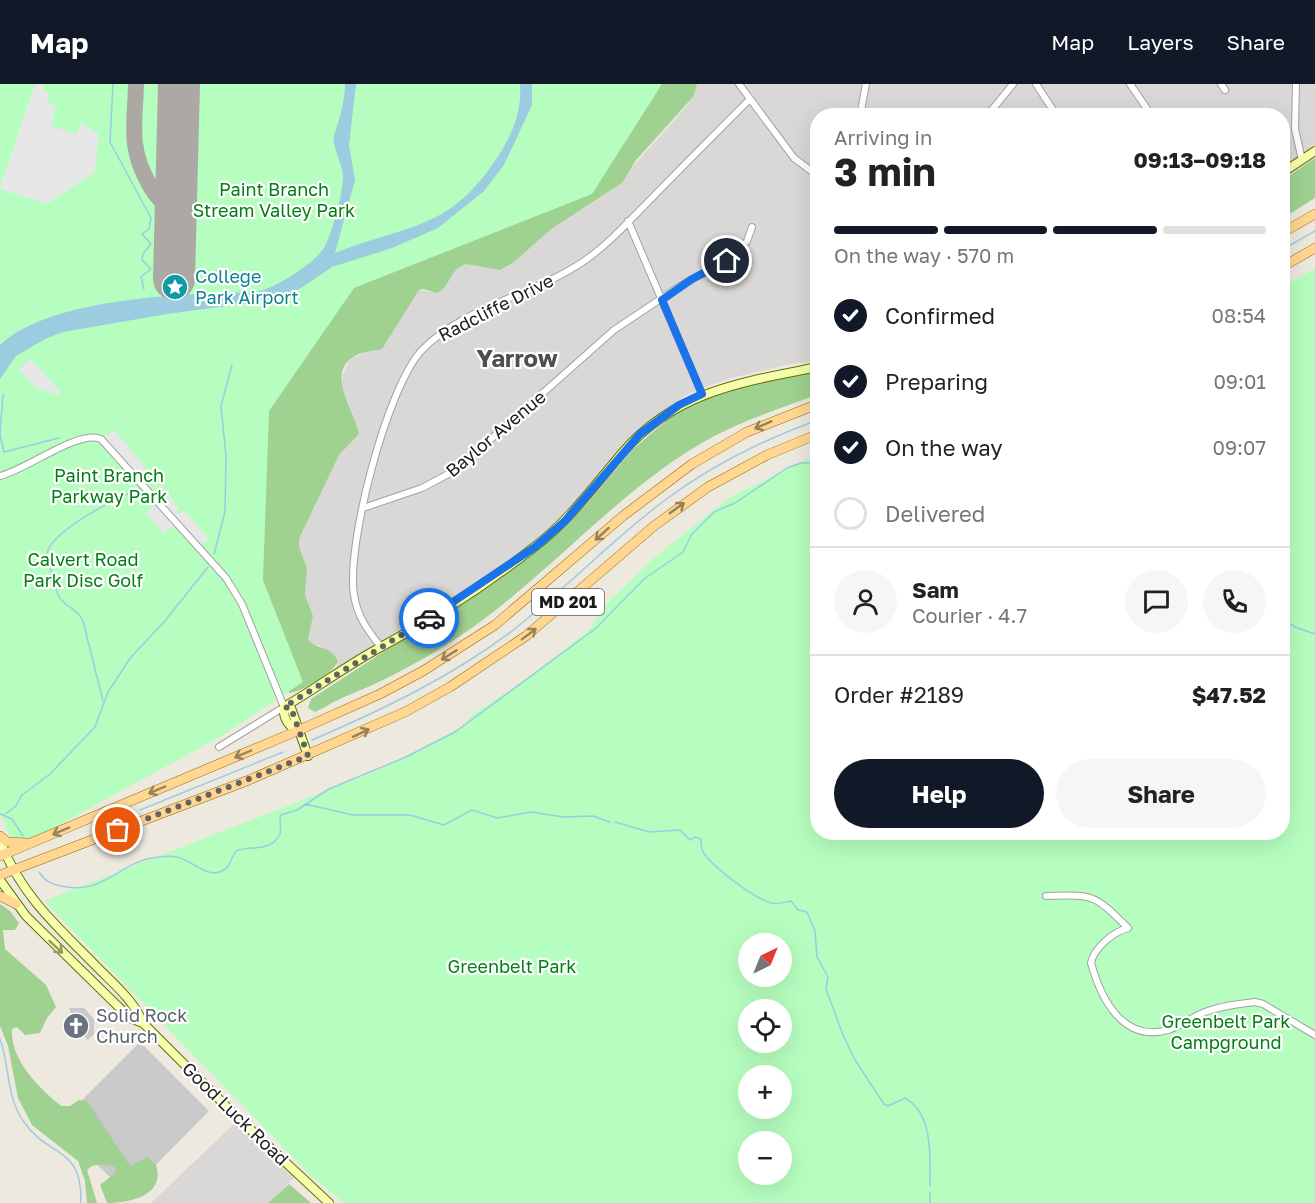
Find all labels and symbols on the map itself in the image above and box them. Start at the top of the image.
park label: Paint Branch Stream Valley Park [193,178,355,221]
pin [701,235,752,286]
place label: College Park Airport [195,265,299,308]
street label: Radcliffe Drive [434,269,557,346]
place icon: College Park Airport [160,272,190,302]
district label: Yarrow [476,343,558,372]
street label: Baylor Avenue [441,385,550,481]
one-way arrow [754,421,772,432]
park label: Paint Branch Parkway Park [51,464,167,507]
one-way arrow [669,502,685,514]
one-way arrow [595,527,610,541]
park label: Calvert Road Park Disc Golf [23,548,144,591]
courier [399,588,459,648]
road number: MD 201 [532,589,604,615]
one-way arrow [520,627,536,640]
one-way arrow [441,648,458,661]
one-way arrow [352,727,370,739]
one-way arrow [235,749,253,760]
one-way arrow [149,785,167,796]
pin [92,804,143,855]
one-way arrow [53,826,71,837]
north arrow [738,933,792,987]
one-way arrow [49,939,64,954]
park label: Greenbelt Park [447,955,577,977]
place label: Solid Rock Church [96,1004,187,1047]
park label: Greenbelt Park Campground [1161,1010,1291,1053]
church icon: Solid Rock Church [61,1011,91,1041]
street label: Good Luck Road [178,1057,293,1170]

